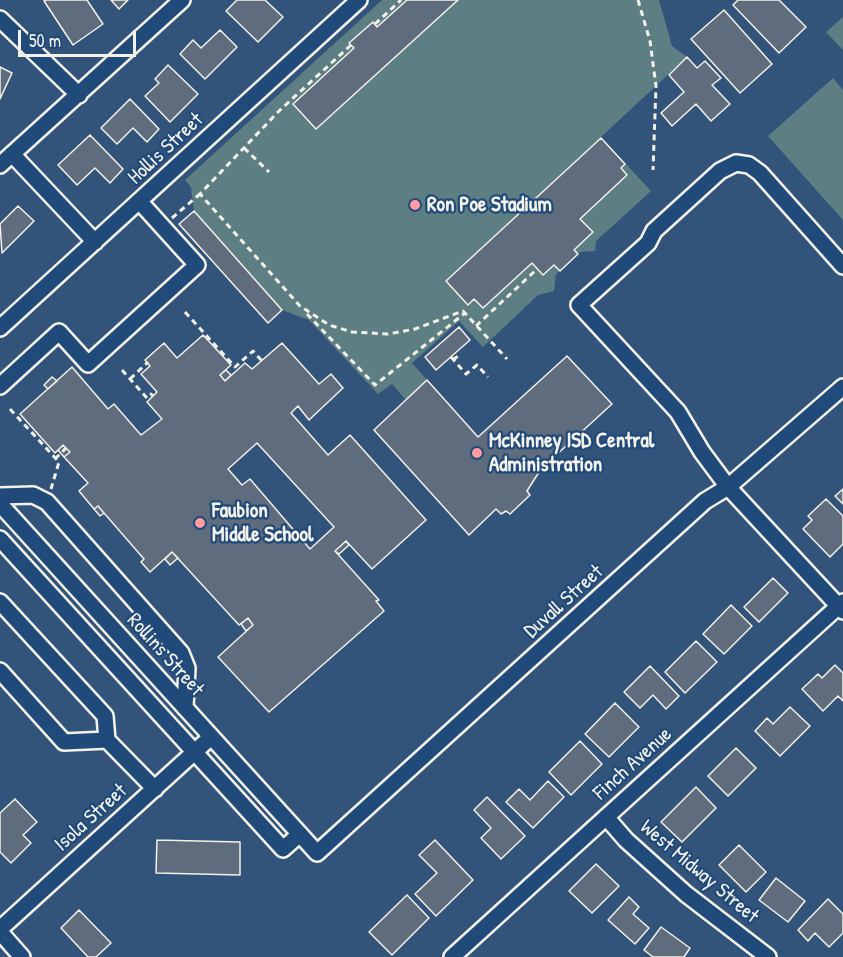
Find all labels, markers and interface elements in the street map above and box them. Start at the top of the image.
scale bar [21,18,140,56]
text: 50 m [29,28,61,53]
street label: Hollis Street [123,108,209,190]
place label: Ron Poe Stadium [427,192,552,218]
marker: Ron Poe Stadium [408,198,422,212]
place label: McKinney ISD Central Administration [489,428,654,478]
marker: McKinney ISD Central Administration [470,446,484,460]
place label: Faubion Middle School [212,498,313,548]
marker: Faubion Middle School [193,516,207,530]
street label: Duvall Street [519,560,609,644]
street label: Rollins Street [121,608,209,702]
street label: Finch Avenue [588,722,678,806]
street label: Isola Street [49,779,133,857]
street label: West Midway Street [634,815,764,929]

